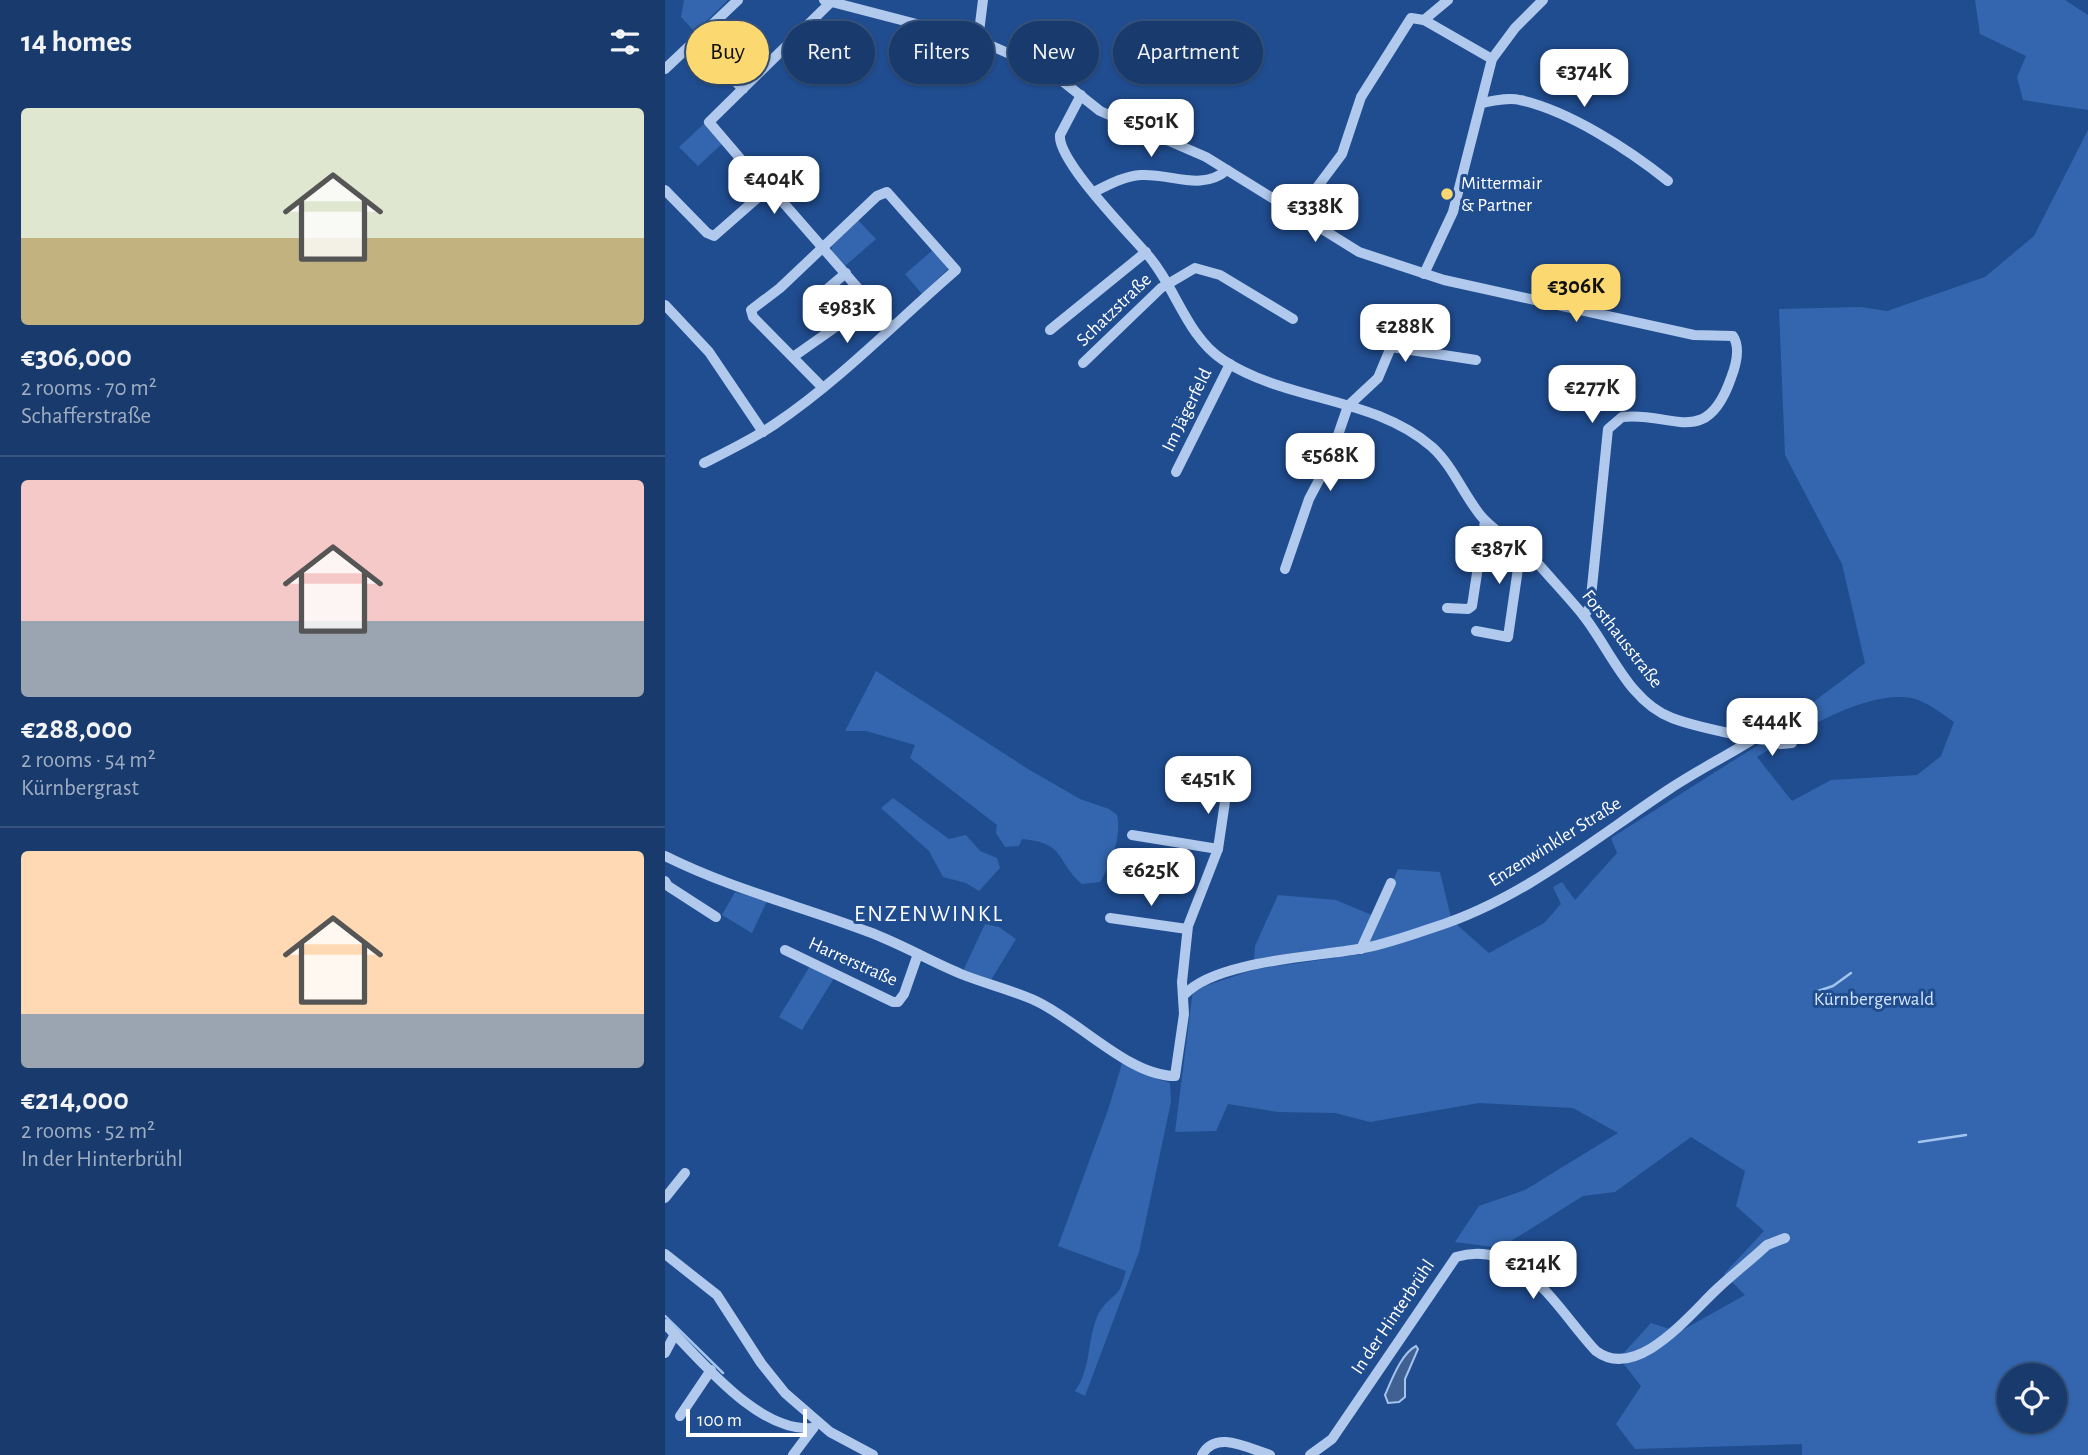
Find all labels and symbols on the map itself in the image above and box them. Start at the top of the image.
pin: €374K [1535,50,1633,109]
pin: €501K [1102,100,1200,159]
pin: €404K [725,156,823,216]
place label: Mittermair & Partner [1461,174,1542,215]
pin: €338K [1266,184,1364,244]
marker: Mittermair & Partner [1439,186,1455,202]
pin: €306K [1527,264,1625,324]
street label: Schatzstraße [1073,270,1155,350]
pin: €983K [798,286,896,345]
pin: €288K [1356,304,1454,364]
street label: Im Jägerfeld [1159,365,1215,455]
pin: €277K [1543,366,1641,425]
pin: €568K [1281,434,1379,493]
pin: €387K [1450,526,1548,586]
street label: Forsthausstraße [1578,586,1666,692]
pin: €444K [1723,698,1821,758]
pin: €451K [1159,756,1257,816]
street label: Enzenwinkler Straße [1485,794,1625,890]
pin: €625K [1102,848,1200,908]
district label: ENZENWINKL [854,903,1004,926]
street label: Harrerstraße [806,934,900,990]
park label: Kürnbergerwald [1814,990,1934,1009]
pin: €214K [1484,1242,1582,1301]
street label: In der Hinterbrühl [1348,1256,1438,1378]
scale bar [686,1406,807,1438]

